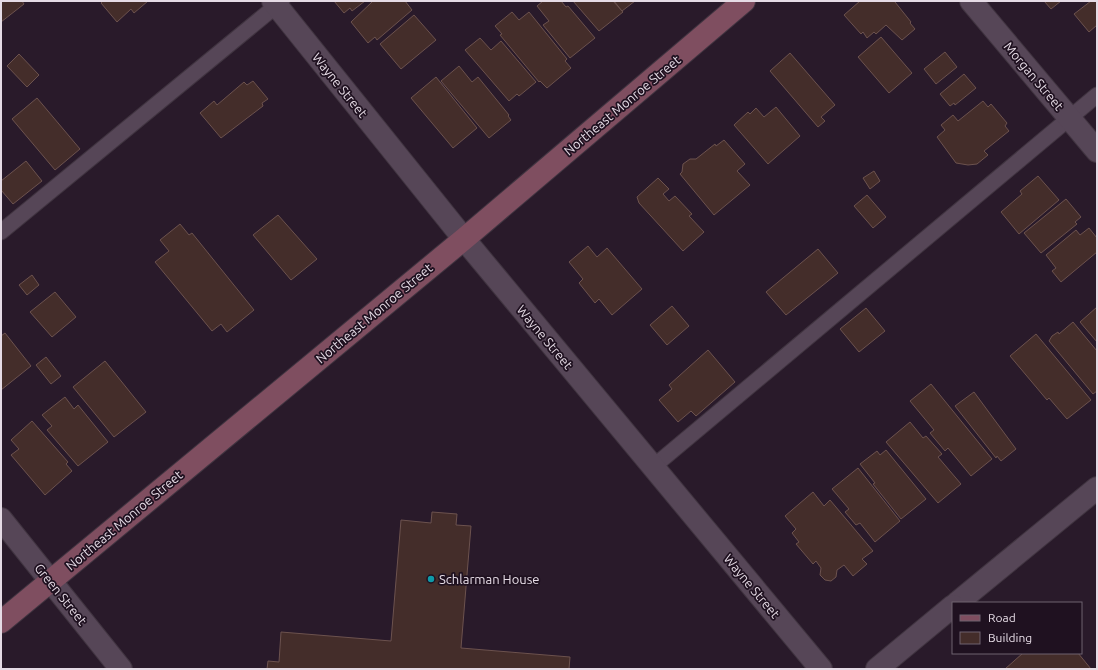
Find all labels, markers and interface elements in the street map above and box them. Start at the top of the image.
street label: Morgan Street [1001,39,1067,113]
street label: Wayne Street [310,50,370,120]
street label: Northeast Monroe Street [561,52,683,158]
street label: Northeast Monroe Street [313,260,435,366]
street label: Wayne Street [514,302,576,372]
street label: Northeast Monroe Street [63,467,185,573]
street label: Wayne Street [721,551,783,621]
street label: Green Street [32,561,90,627]
place label: Schlarman House [439,572,540,586]
marker: Schlarman House [426,574,436,584]
legend [952,602,1082,654]
text: Road [988,611,1016,624]
text: Building [988,631,1032,644]

